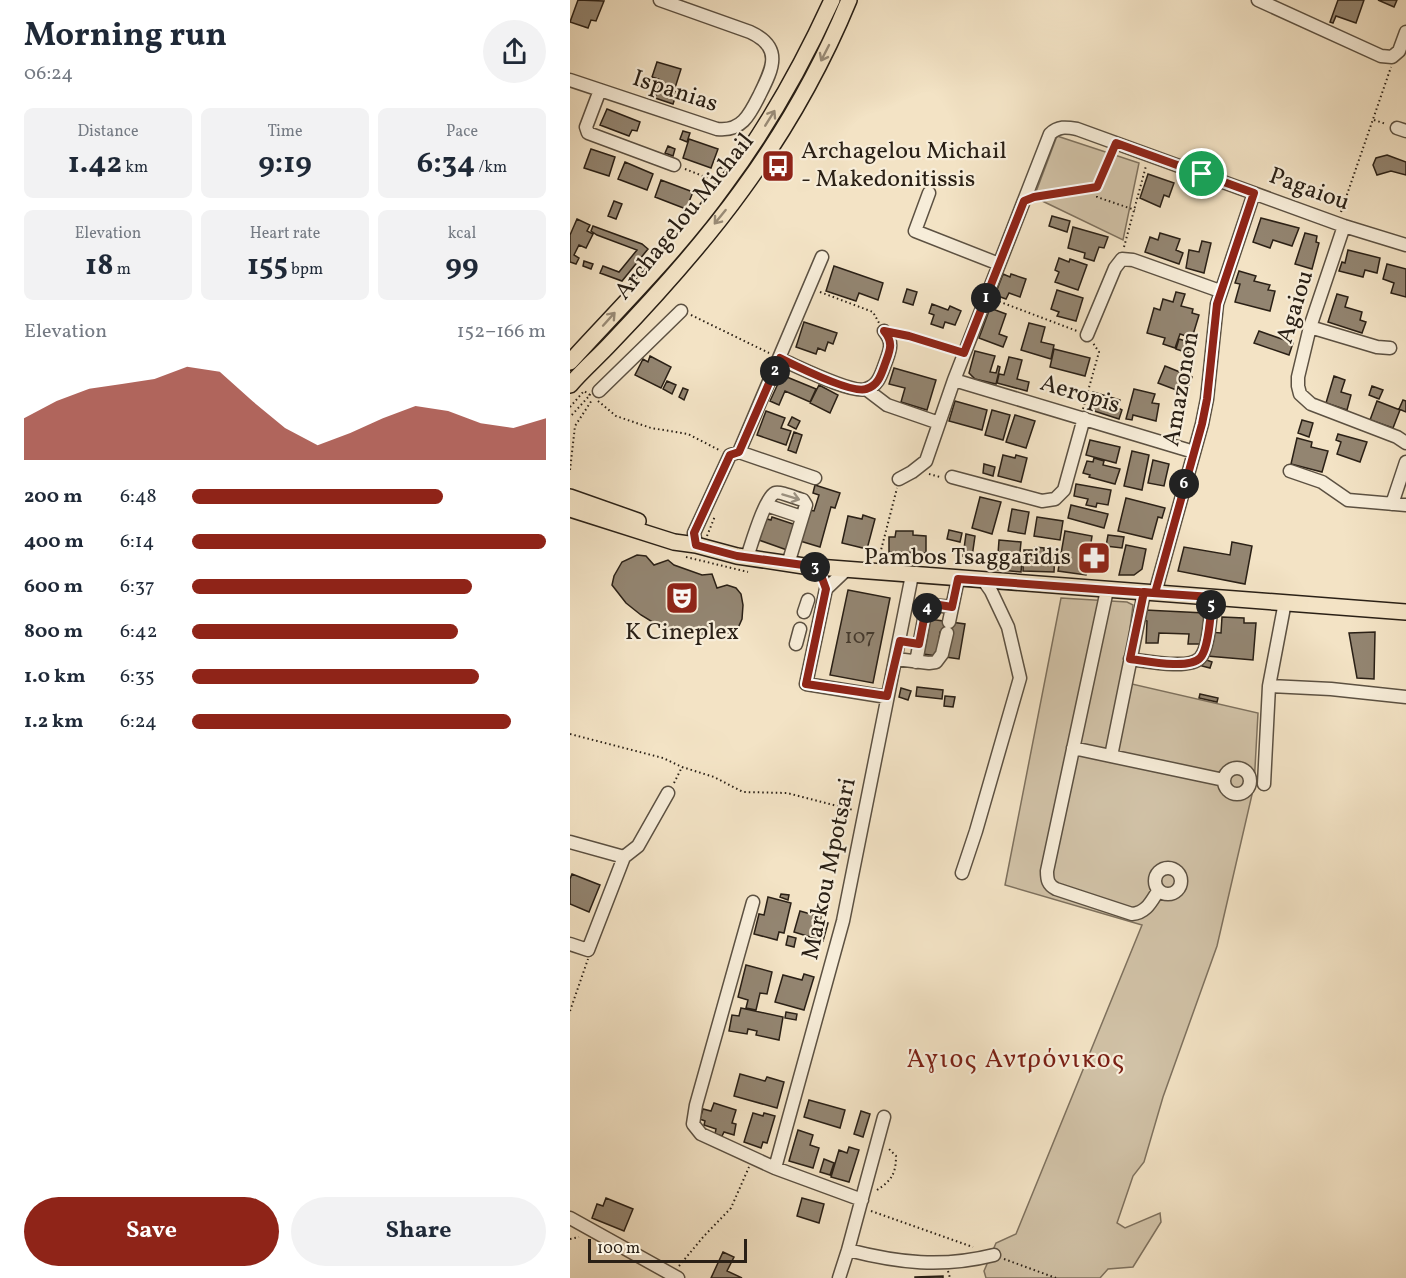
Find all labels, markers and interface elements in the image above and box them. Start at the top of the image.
text: Morning run [24,14,227,60]
button: share [483,20,546,83]
one-way arrow [819,44,830,62]
text: 06:24 [24,60,73,88]
street label: Ispanias [628,62,722,122]
one-way arrow [765,110,777,127]
text: Distance [77,121,139,143]
text: Time [267,121,303,143]
text: Pace [446,121,478,143]
street label: Archagelou Michail [607,126,763,308]
place label: Archagelou Michail - Makedonitissis [801,135,1007,197]
text: 1.42 [68,143,122,185]
text: 9:19 [258,143,312,185]
text: 6:34 [417,143,475,185]
bus stop icon: Archagelou Michail - Makedonitissis [760,148,796,184]
pin [1176,148,1227,199]
text: km [122,157,148,179]
text: /km [475,157,507,179]
icon: arrive [1185,157,1218,190]
street label: Pagaiou [1264,160,1354,220]
one-way arrow [714,209,727,225]
text: Elevation [75,223,141,245]
text: Heart rate [250,223,320,245]
text: kcal [448,223,476,245]
text: 18 [85,245,114,287]
text: 155 [247,245,288,287]
text: 99 [445,245,479,287]
text: m [114,259,131,281]
text: bpm [288,259,323,281]
street label: Agaiou [1269,266,1323,348]
pin: 1 [971,283,1001,313]
text: 1 [983,287,989,309]
one-way arrow [602,312,616,327]
text: Elevation [24,318,107,346]
text: 152–166 m [457,318,546,346]
street label: Amazonon [1155,329,1209,449]
pin: 2 [760,356,790,386]
text: 2 [771,360,779,382]
street label: Aeropis [1036,367,1124,423]
pin: 6 [1169,469,1199,499]
text: 6 [1180,473,1188,495]
text: 200 m [24,483,82,511]
text: 6:48 [120,483,157,511]
one-way arrow [781,492,800,503]
text: 400 m [24,528,84,556]
text: 6:14 [120,528,155,556]
pharmacy icon: Pambos Tsaggaridis [1076,540,1112,576]
place label: Pambos Tsaggaridis [864,541,1071,575]
pin: 3 [800,552,830,582]
text: 3 [811,556,819,578]
text: 600 m [24,573,83,601]
text: 6:37 [120,573,155,601]
theatre icon: K Cineplex [664,580,700,616]
pin: 5 [1196,590,1226,620]
pin: 4 [912,593,942,623]
text: 5 [1207,594,1215,616]
text: 4 [922,597,932,619]
place label: K Cineplex [625,616,739,650]
text: 800 m [24,618,83,646]
text: 6:42 [120,618,158,646]
house number: 107 [845,623,875,652]
text: 1.0 km [24,663,86,691]
text: 6:35 [120,663,155,691]
text: 1.2 km [24,708,84,736]
text: 6:24 [120,708,157,736]
street label: Markou Mpotsari [794,775,866,963]
district label: Άγιος Αντρόνικος [907,1042,1125,1078]
button: Save [24,1197,279,1266]
button: Share [291,1197,546,1266]
scale bar [588,1236,747,1264]
text: 100 m [597,1238,640,1260]

